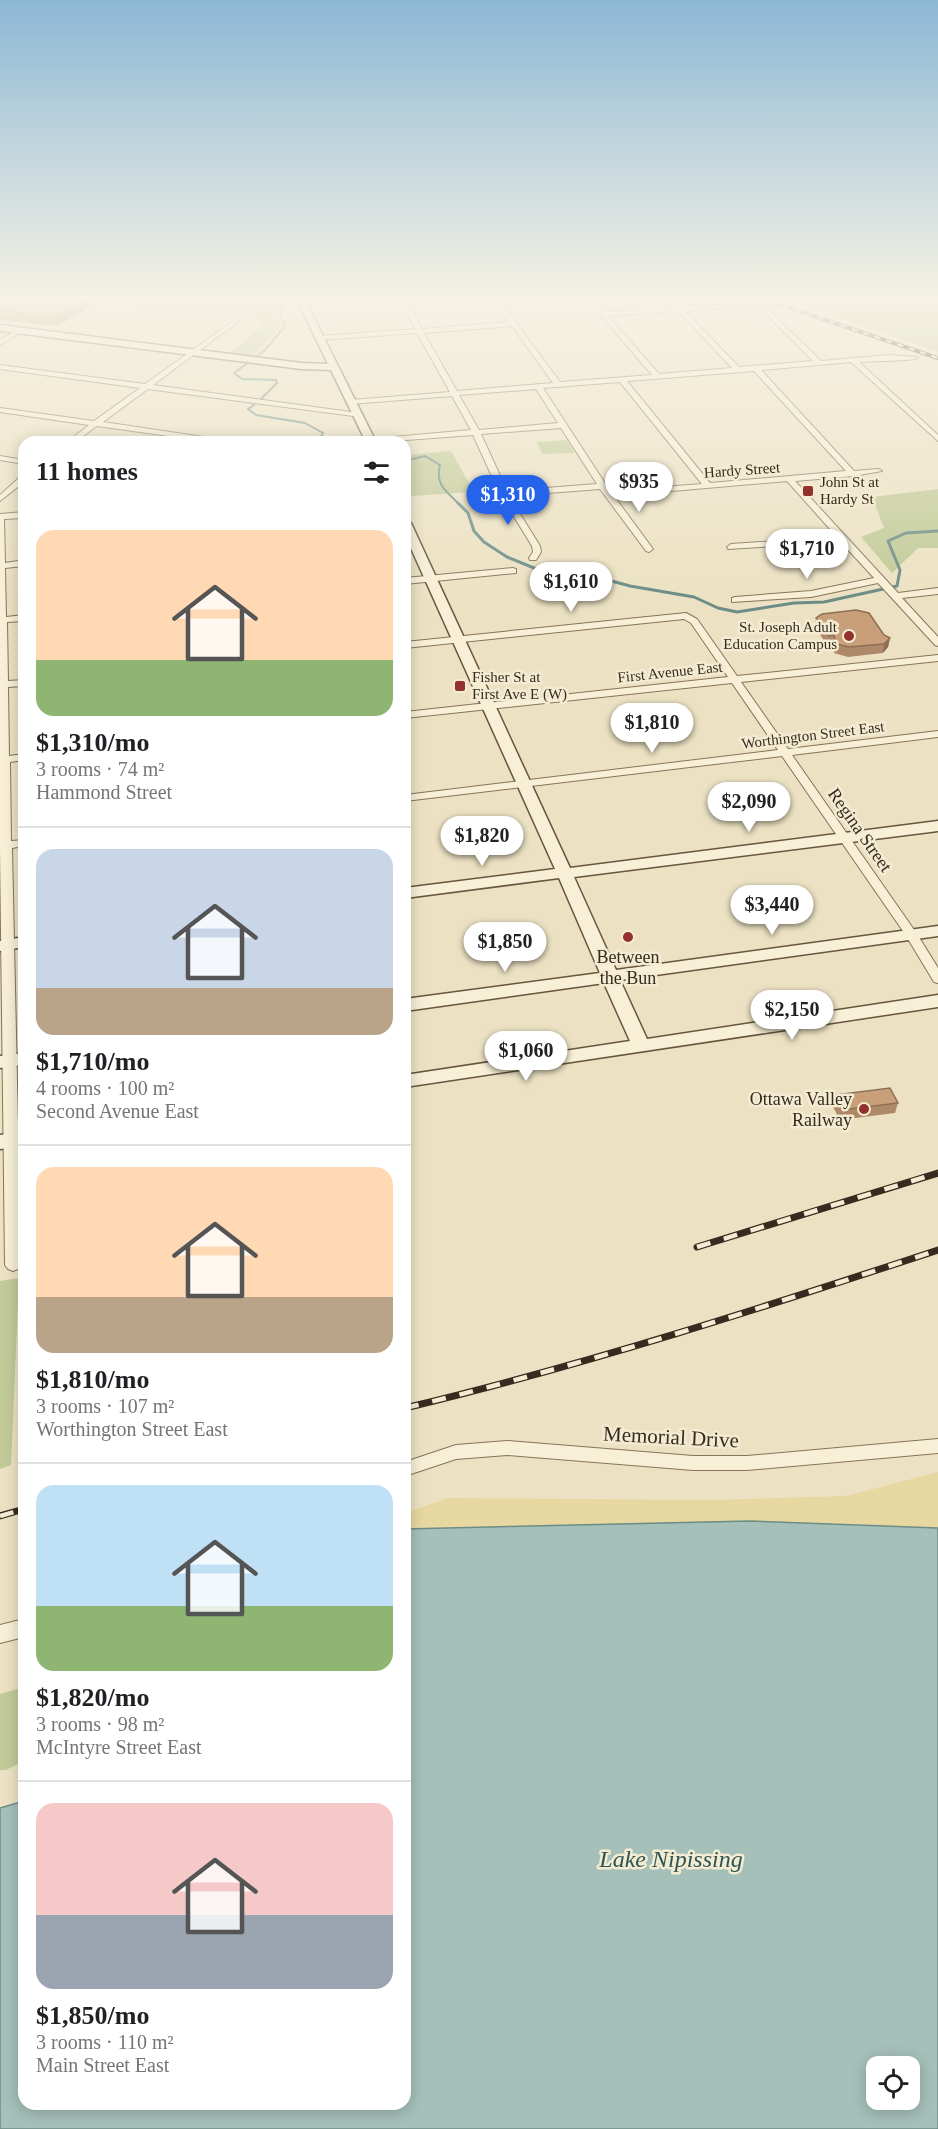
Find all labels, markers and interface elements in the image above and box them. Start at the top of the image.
icon: filters [360,456,393,489]
text: 11 homes [36,457,138,486]
street label: Hardy Street [703,459,781,481]
pin: $935 [603,462,675,513]
text: $935 [619,470,659,492]
place label: John St at Hardy St [820,474,880,507]
pin: $1,310 [459,475,557,526]
text: $1,310 [481,483,536,505]
marker: John St at Hardy St [801,484,815,498]
pin: $1,710 [758,529,856,580]
text: $1,710 [780,537,835,559]
pin: $1,610 [522,562,620,613]
icon: home [161,569,269,677]
text: $1,610 [544,570,599,592]
place label: St. Joseph Adult Education Campus [723,619,838,652]
marker: St. Joseph Adult Education Campus [842,629,856,643]
street label: First Avenue East [617,658,724,685]
place label: Fisher St at First Ave E (W) [472,669,567,703]
marker: Fisher St at First Ave E (W) [453,679,467,693]
pin: $1,810 [603,703,701,754]
text: $1,810 [625,711,680,733]
street label: Worthington Street East [741,718,886,752]
text: $1,310/mo [36,728,149,757]
text: 3 rooms · 74 m² [36,758,164,780]
text: Hammond Street [36,781,172,803]
pin: $2,090 [700,782,798,833]
street label: Regina Street [824,784,896,876]
text: $2,090 [722,790,777,812]
pin: $1,820 [433,816,531,867]
text: $1,820 [455,824,510,846]
pin: $3,440 [723,885,821,936]
icon: home [161,888,269,996]
text: $3,440 [745,893,800,915]
pin: $1,850 [456,922,554,973]
text: $1,850 [478,930,533,952]
marker: Between the Bun [621,930,635,944]
place label: Between the Bun [597,947,659,988]
pin: $2,150 [743,990,841,1041]
text: $2,150 [765,998,820,1020]
pin: $1,060 [477,1031,575,1082]
text: $1,060 [499,1039,554,1061]
text: $1,710/mo [36,1047,149,1076]
text: 4 rooms · 100 m² [36,1077,174,1099]
place label: Ottawa Valley Railway [750,1089,852,1130]
text: Second Avenue East [36,1100,199,1122]
marker: Ottawa Valley Railway [857,1102,871,1116]
icon: home [161,1206,269,1314]
text: $1,810/mo [36,1365,149,1394]
text: 3 rooms · 107 m² [36,1395,174,1417]
text: Worthington Street East [36,1418,228,1440]
street label: Memorial Drive [603,1421,739,1453]
icon: home [161,1524,269,1632]
text: $1,820/mo [36,1683,149,1712]
text: 3 rooms · 98 m² [36,1713,164,1735]
text: McIntyre Street East [36,1736,202,1758]
icon: home [161,1842,269,1950]
water label: Lake Nipissing [598,1846,743,1872]
text: $1,850/mo [36,2001,149,2030]
text: 3 rooms · 110 m² [36,2031,173,2053]
text: Main Street East [36,2054,169,2076]
map controls [866,2056,920,2110]
button: locate [866,2056,920,2110]

